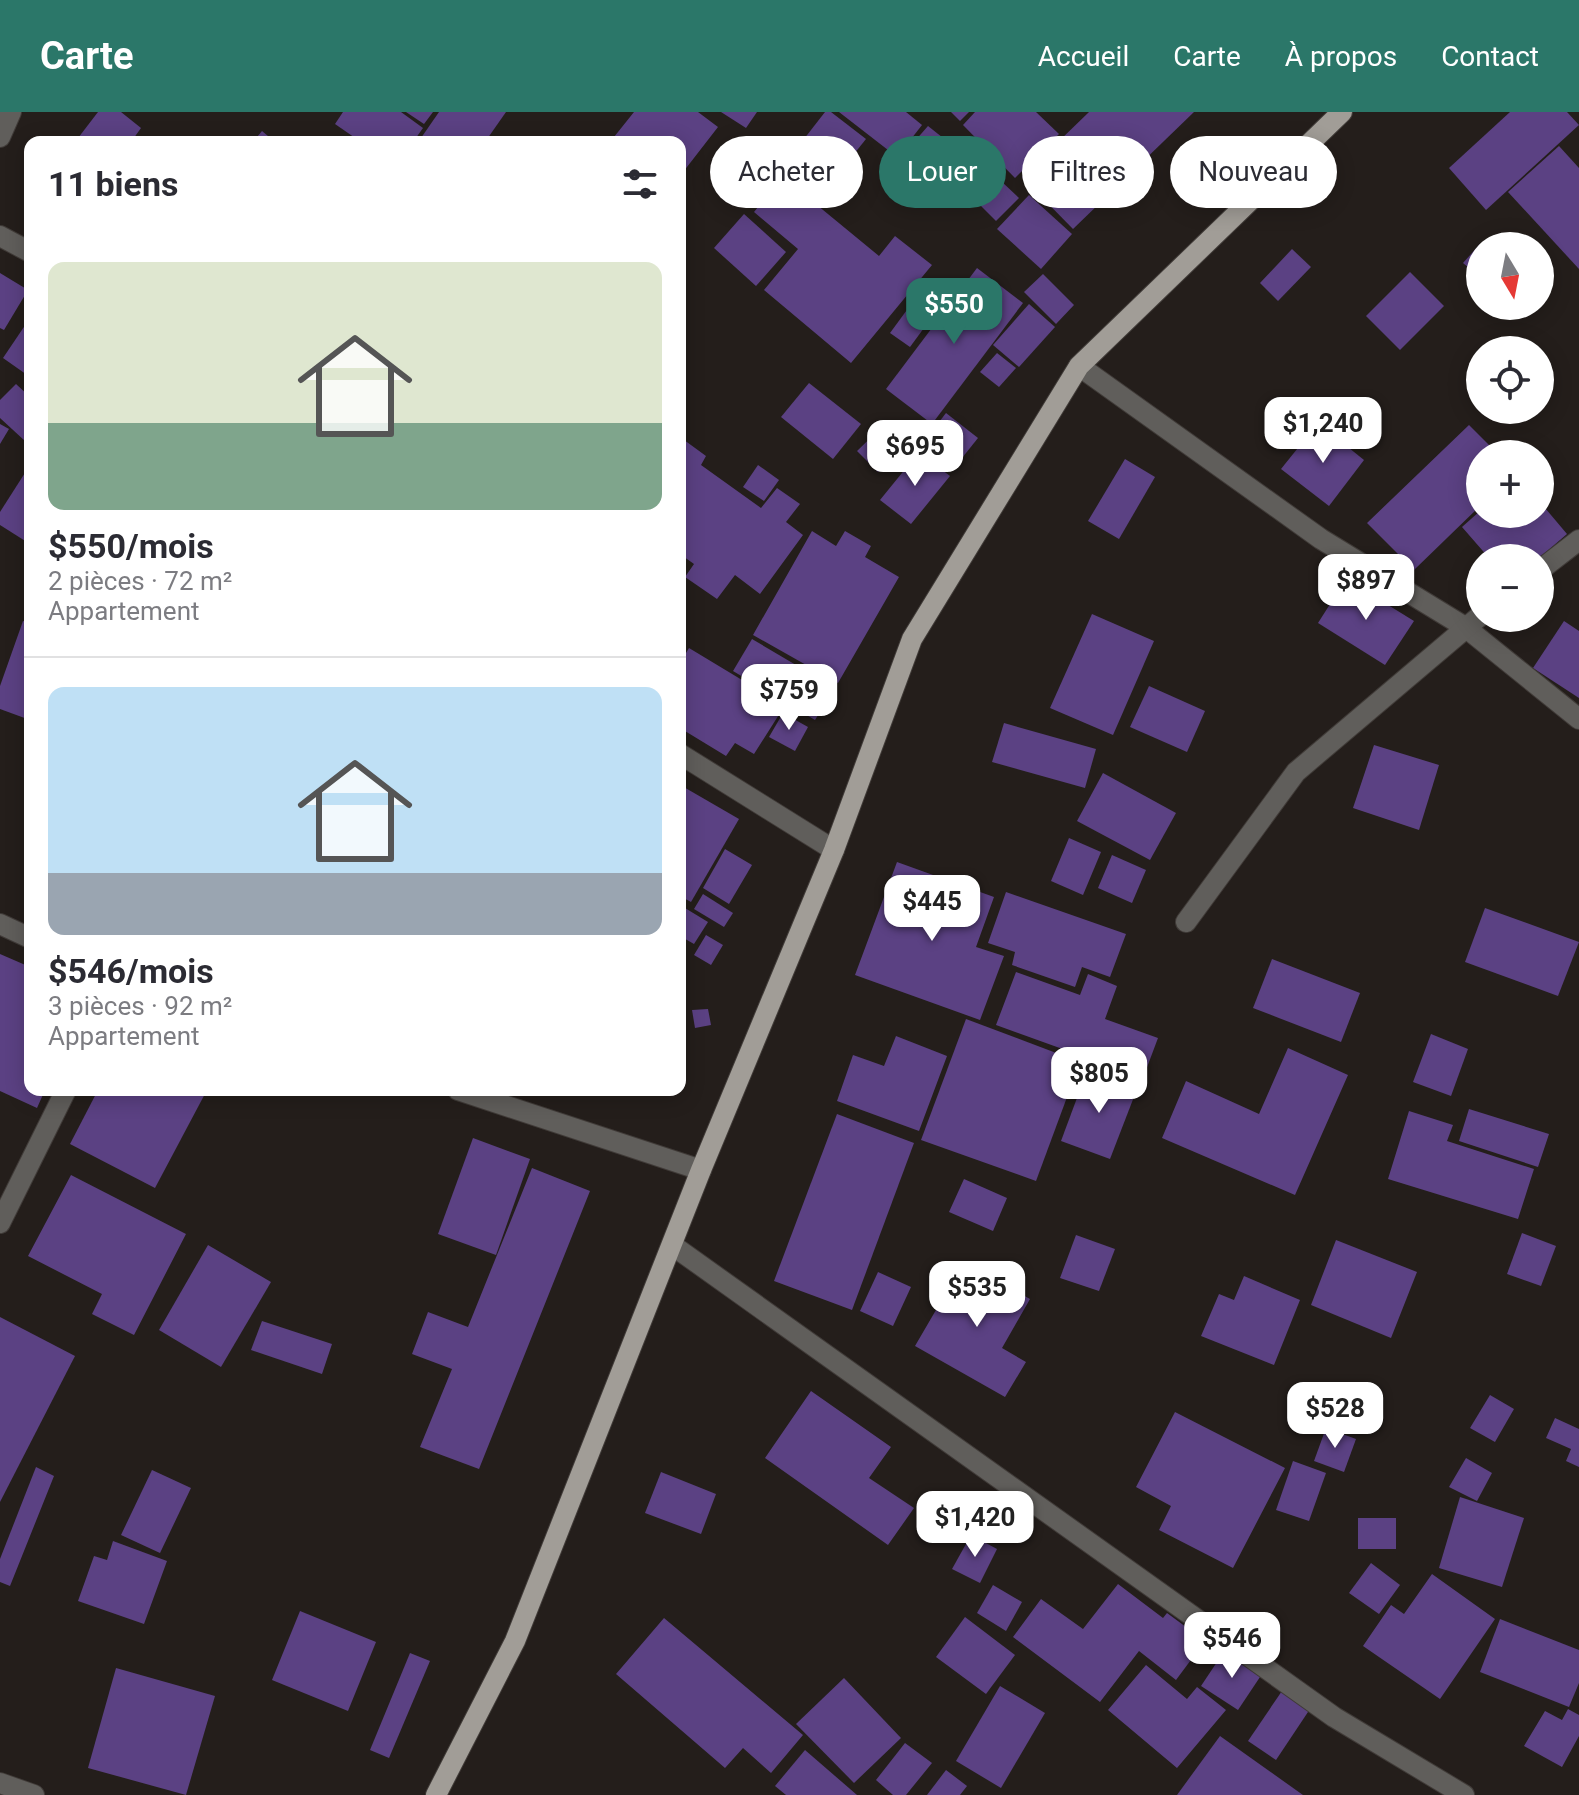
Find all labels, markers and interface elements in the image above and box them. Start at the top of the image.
text: Carte [40,34,133,78]
text: Accueil [1038,40,1129,73]
text: Carte [1173,40,1241,73]
text: À propos [1285,40,1397,73]
text: Contact [1441,40,1539,73]
chip: Acheter [710,136,863,208]
chip: Louer [879,136,1006,208]
chip: Filtres [1022,136,1154,208]
chip: Nouveau [1170,136,1337,208]
icon: filters [618,162,662,206]
text: 11 biens [48,164,178,204]
north arrow [1466,232,1554,320]
map controls [1466,232,1554,632]
pin: $550 [907,278,1001,346]
text: $550 [924,289,984,319]
icon: home [283,314,427,458]
button: locate [1466,336,1554,424]
pin: $1,240 [1258,397,1388,465]
text: $1,240 [1283,408,1363,438]
pin: $695 [868,420,962,488]
text: $695 [885,431,945,461]
button: + [1466,440,1554,528]
text: $550/mois [48,526,214,566]
button: − [1466,544,1554,632]
pin: $897 [1319,554,1413,622]
text: $897 [1336,565,1396,595]
text: 2 pièces · 72 m² [48,566,232,596]
text: Appartement [48,596,200,626]
pin: $759 [742,664,836,732]
text: $759 [759,675,819,705]
icon: home [283,739,427,883]
pin: $445 [885,875,979,943]
text: $445 [902,886,962,916]
text: $546/mois [48,951,214,991]
text: 3 pièces · 92 m² [48,991,232,1021]
text: Appartement [48,1021,200,1051]
pin: $805 [1052,1047,1146,1115]
text: $805 [1069,1058,1129,1088]
pin: $535 [930,1261,1024,1329]
text: $535 [947,1272,1007,1302]
pin: $528 [1288,1382,1382,1450]
text: $528 [1305,1393,1365,1423]
pin: $1,420 [910,1491,1040,1559]
text: $1,420 [935,1502,1015,1532]
pin: $546 [1185,1612,1279,1680]
text: $546 [1202,1623,1262,1653]

